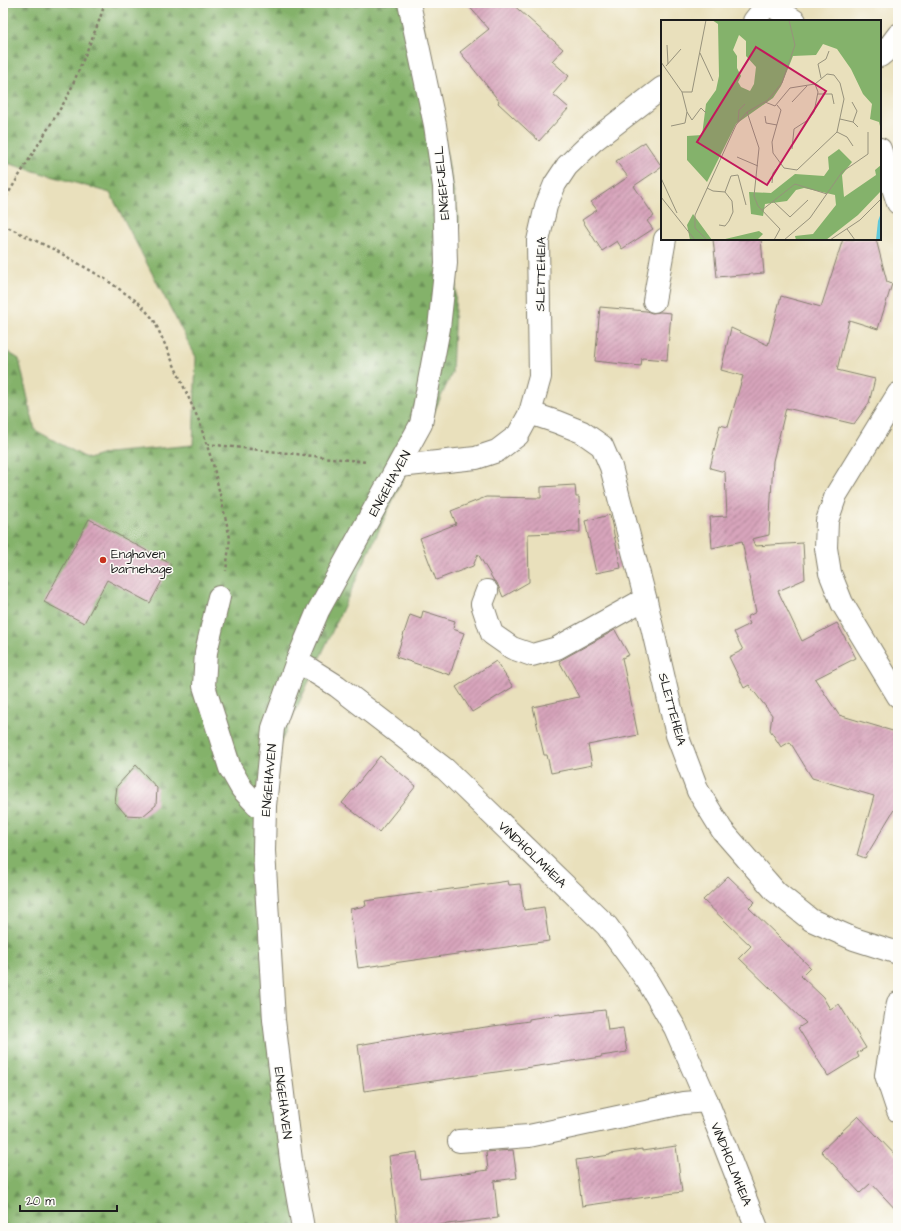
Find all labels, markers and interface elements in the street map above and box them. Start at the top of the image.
inset map [661,20,881,240]
street label: ENGEFJELL [430,145,454,221]
street label: SLETTEHEIA [531,236,551,312]
street label: ENGEHAVEN [364,447,415,520]
place label: Enghaven barnehage [111,545,172,579]
marker: Enghaven barnehage [98,555,108,565]
street label: SLETTEHEIA [654,671,691,748]
street label: ENGEHAVEN [257,743,281,817]
street label: VINDHOLMHEIA [494,817,571,893]
street label: ENGEHAVEN [270,1066,296,1140]
street label: VINDHOLMHEIA [706,1120,756,1210]
scale bar [20,1187,117,1213]
text: 20 m [26,1193,55,1210]

